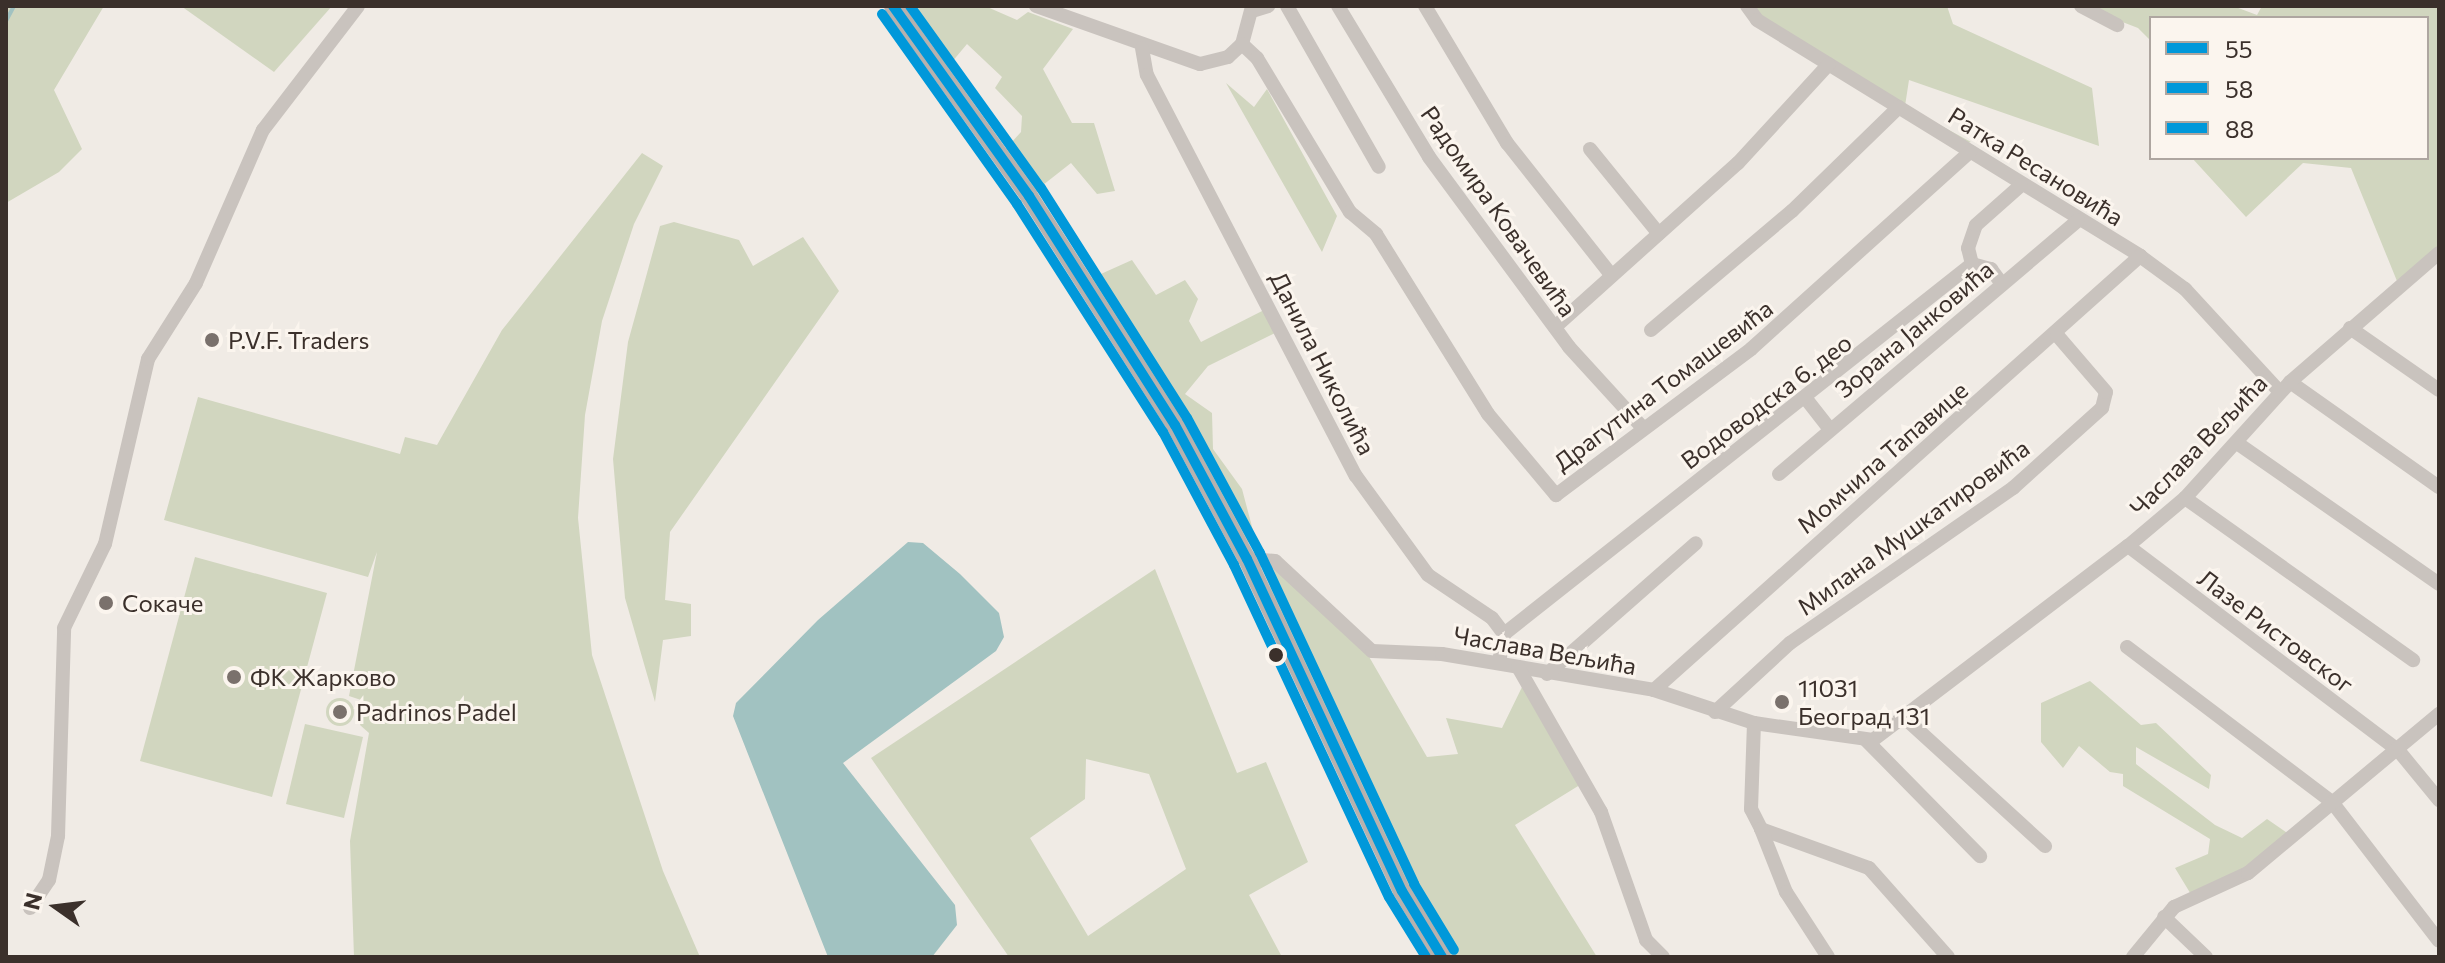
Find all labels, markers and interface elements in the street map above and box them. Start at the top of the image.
legend [2149,16,2429,160]
text: 55 [2225,34,2253,63]
text: 58 [2225,74,2253,103]
street label: Радомира Ковачевића [1415,100,1583,322]
street label: Ратка Ресановића [1943,101,2129,231]
text: 88 [2225,114,2254,143]
street label: Зорана Јанковића [1829,254,1999,404]
street label: Данила Николића [1264,267,1382,459]
street label: Драгутина Томашевића [1548,293,1778,477]
place label: P.V.F. Traders [228,326,369,354]
street label: Водоводска 6. део [1675,327,1857,475]
marker: P.V.F. Traders [203,331,221,349]
street label: Часлава Вељића [2123,368,2273,522]
street label: Момчила Тапавице [1791,375,1973,539]
street label: Милана Мушкатировића [1791,433,2035,621]
street label: Лазе Ристовског [2193,563,2359,699]
place label: Сокаче [122,589,203,617]
marker: Сокаче [97,594,115,612]
street label: Часлава Вељића [1451,620,1639,680]
unlabelled marker [1268,647,1284,663]
place label: ФК Жарково [250,663,396,691]
marker: ФК Жарково [225,668,243,686]
place label: 11031 Београд 131 [1798,674,1930,730]
marker: 11031 Београд 131 [1773,693,1791,711]
place label: Padrinos Padel [356,698,517,726]
marker: Padrinos Padel [331,703,349,721]
north arrow [16,867,96,947]
text: N [17,890,47,912]

